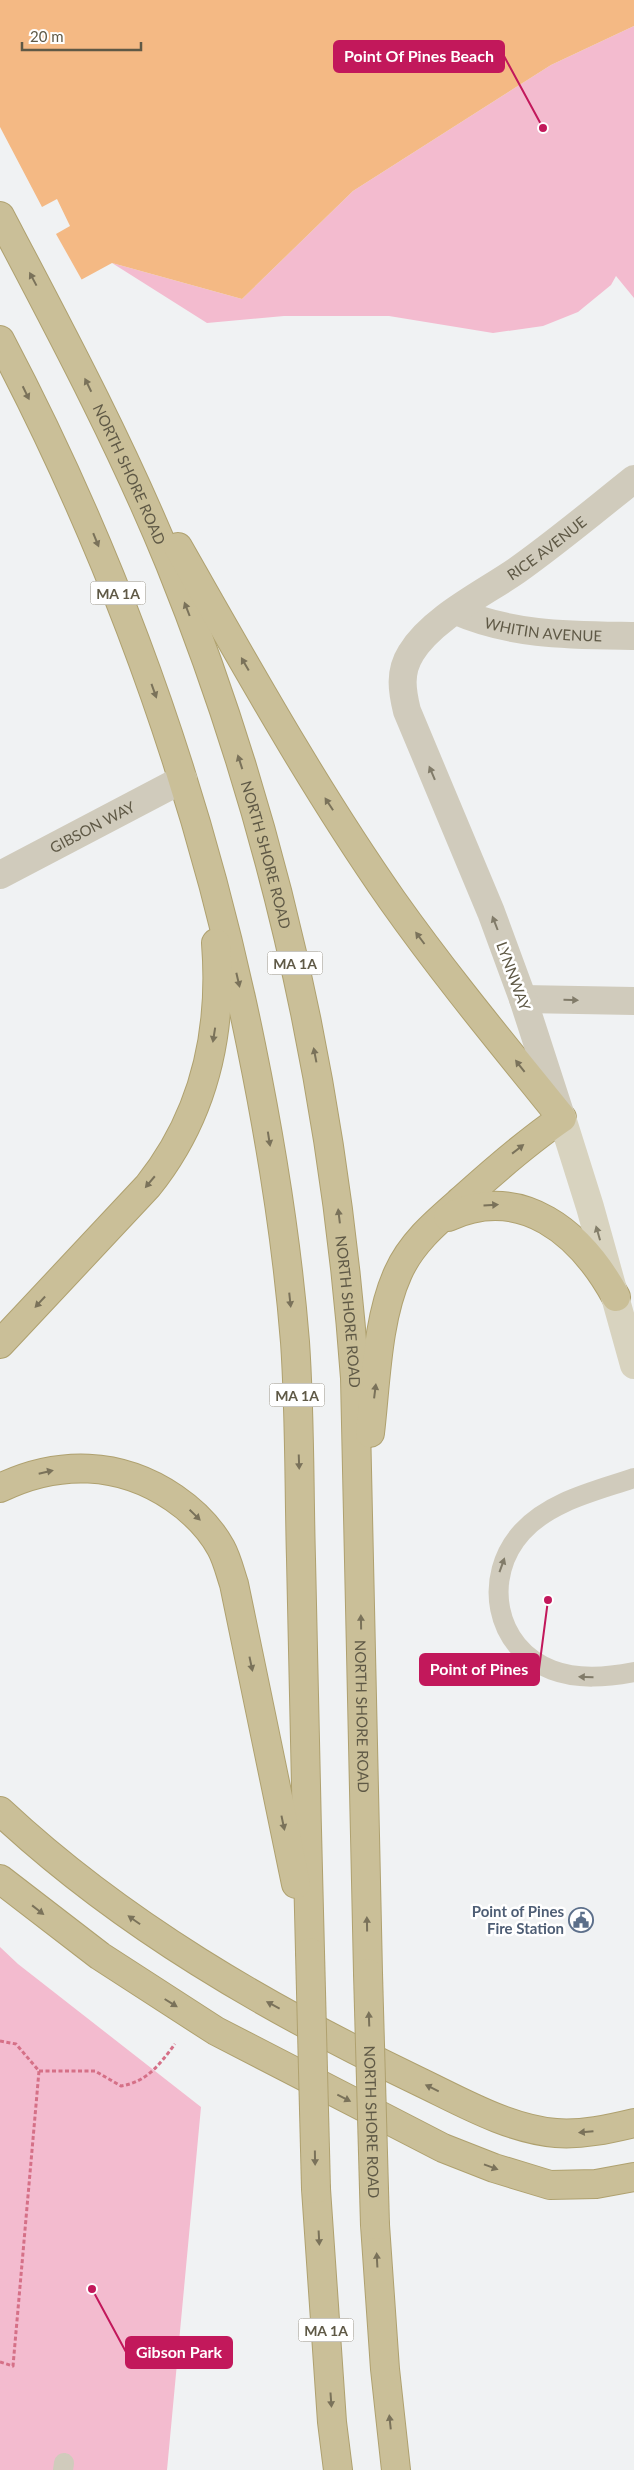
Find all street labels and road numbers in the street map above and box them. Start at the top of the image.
street label: NORTH SHORE ROAD [90,401,170,547]
street label: RICE AVENUE [503,512,590,584]
road number: MA 1A [90,582,146,604]
street label: WHITIN AVENUE [483,613,602,645]
street label: NORTH SHORE ROAD [238,778,295,931]
street label: GIBSON WAY [47,797,138,856]
street label: LYNNWAY [493,939,535,1013]
road number: MA 1A [268,951,322,974]
street label: NORTH SHORE ROAD [332,1235,364,1388]
road number: MA 1A [270,1384,324,1406]
street label: NORTH SHORE ROAD [352,1640,373,1793]
street label: NORTH SHORE ROAD [361,2045,383,2199]
road number: MA 1A [298,2318,354,2342]

